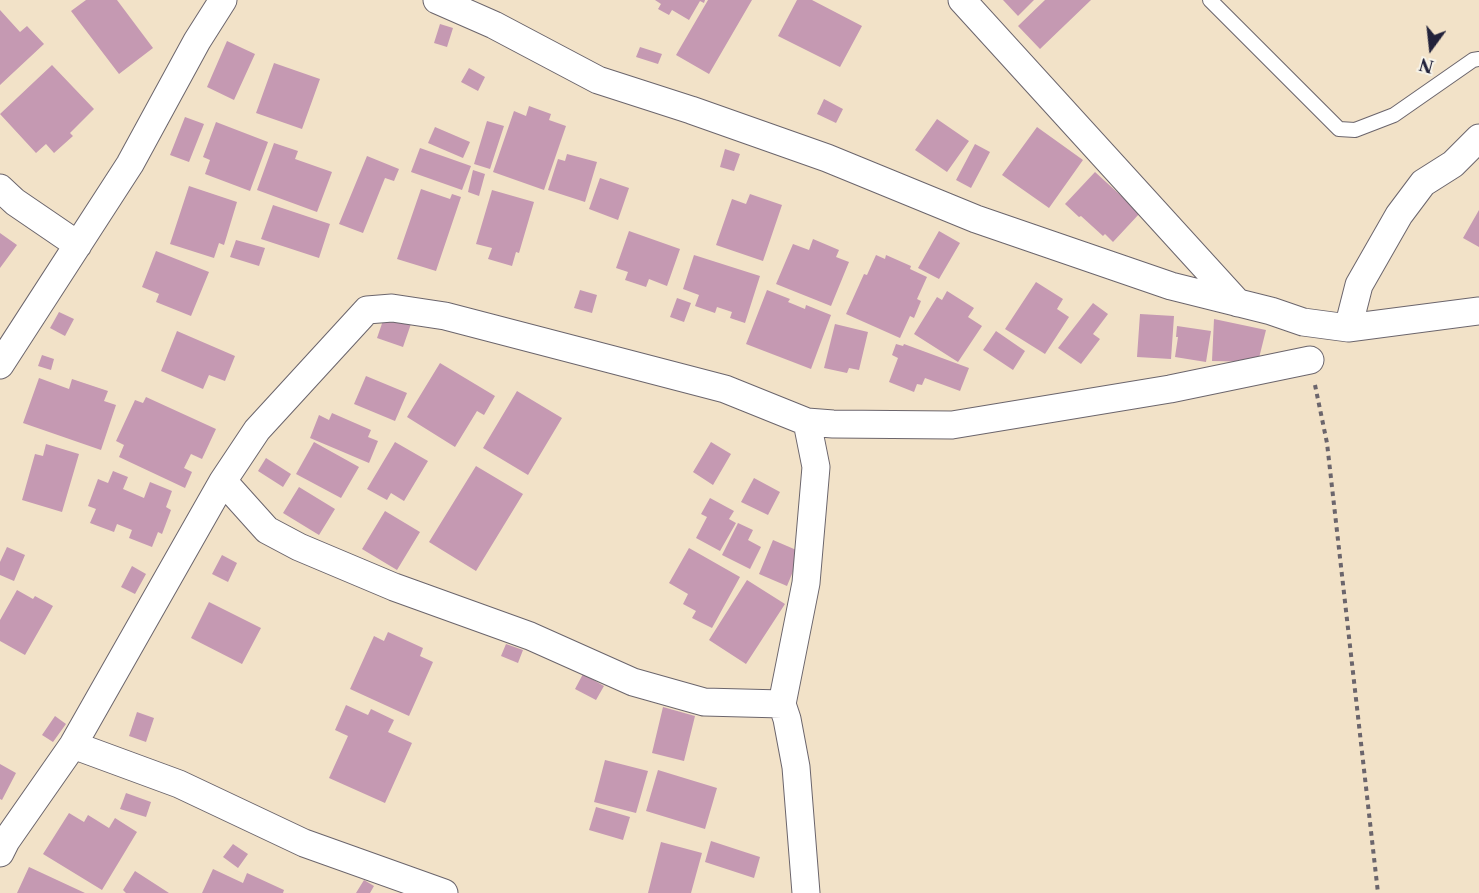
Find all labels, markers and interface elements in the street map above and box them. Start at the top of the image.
north arrow [1401,18,1461,78]
text: N [1417,54,1436,77]

